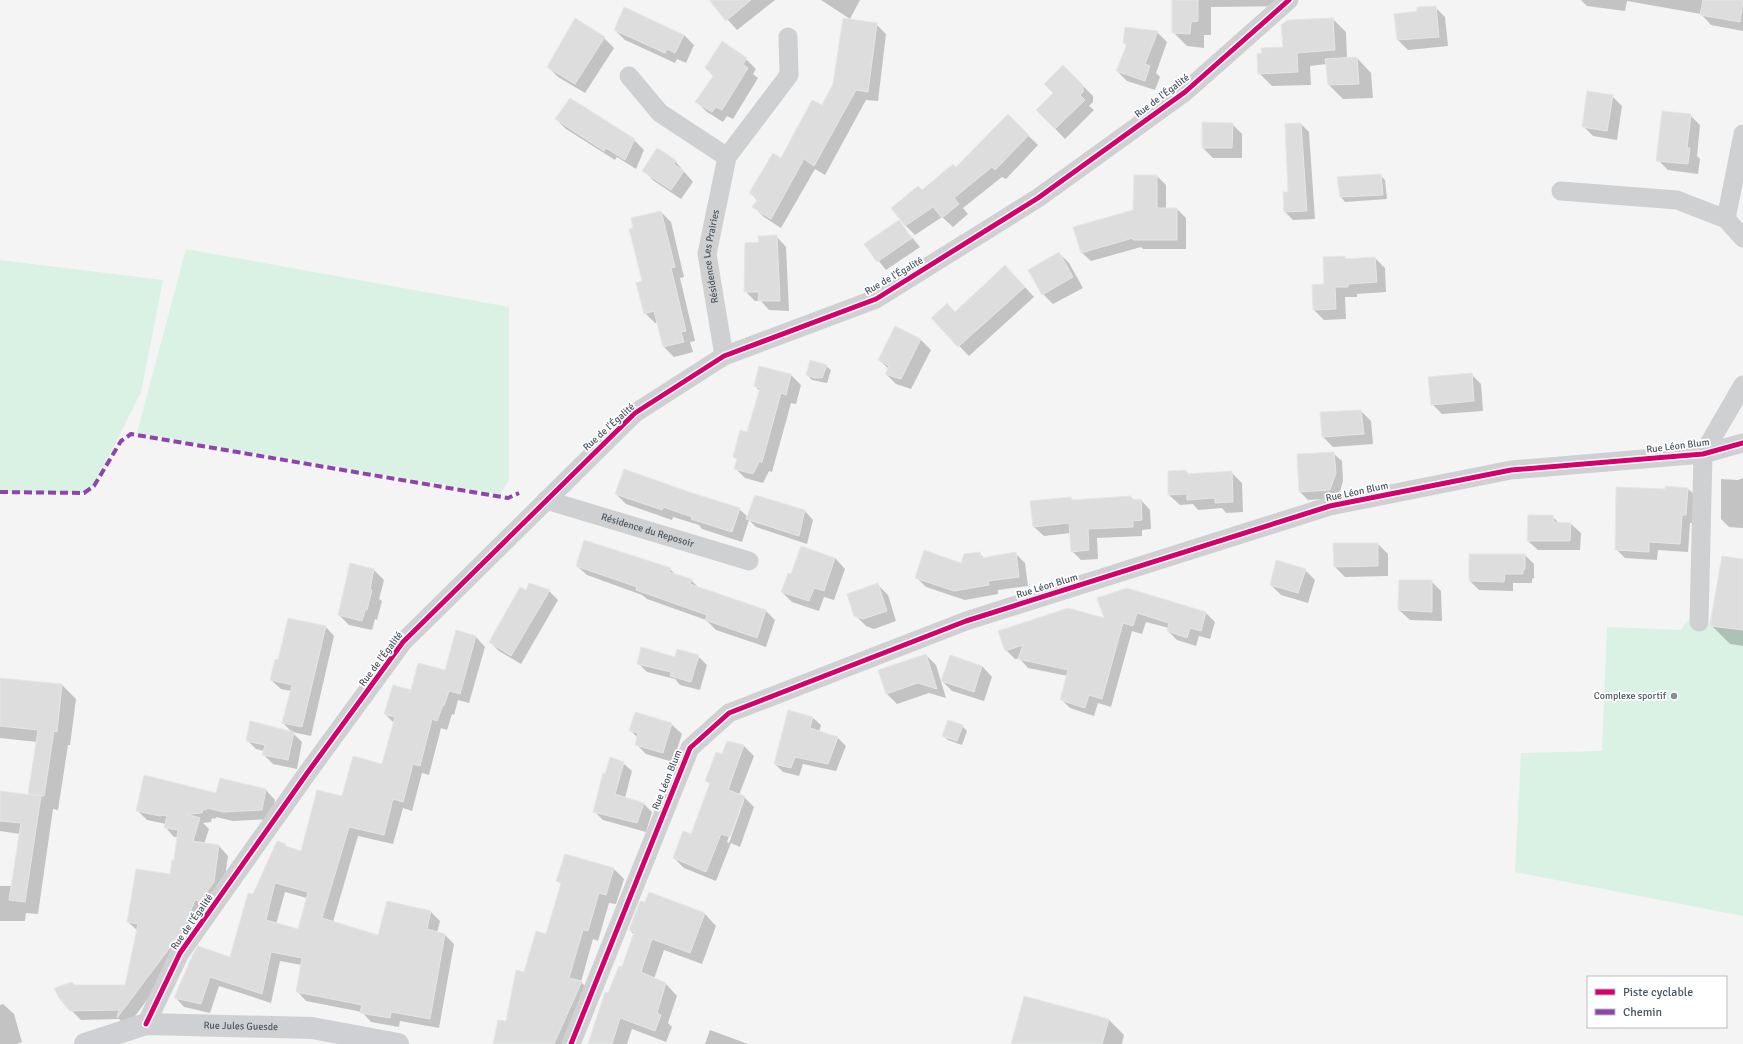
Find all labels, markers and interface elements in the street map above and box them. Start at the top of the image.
street label: Rue de l'Égalité [1132,71,1192,121]
street label: Résidence Les Prairies [701,208,722,304]
street label: Rue de l'Égalité [862,254,925,298]
street label: Rue de l'Égalité [580,400,637,453]
street label: Rue Léon Blum [1646,436,1710,456]
street label: Rue Léon Blum [1325,480,1389,504]
street label: Résidence du Reposoir [600,511,696,550]
street label: Rue Léon Blum [1015,571,1079,601]
street label: Rue de l'Égalité [356,629,406,689]
place label: Complexe sportif [1594,690,1667,702]
marker: Complexe sportif [1669,691,1679,701]
street label: Rue Léon Blum [650,748,684,812]
street label: Rue de l'Égalité [167,891,216,952]
legend [1587,976,1727,1028]
text: Piste cyclable [1623,985,1693,1000]
text: Chemin [1623,1005,1662,1020]
street label: Rue Jules Guesde [203,1019,278,1033]

